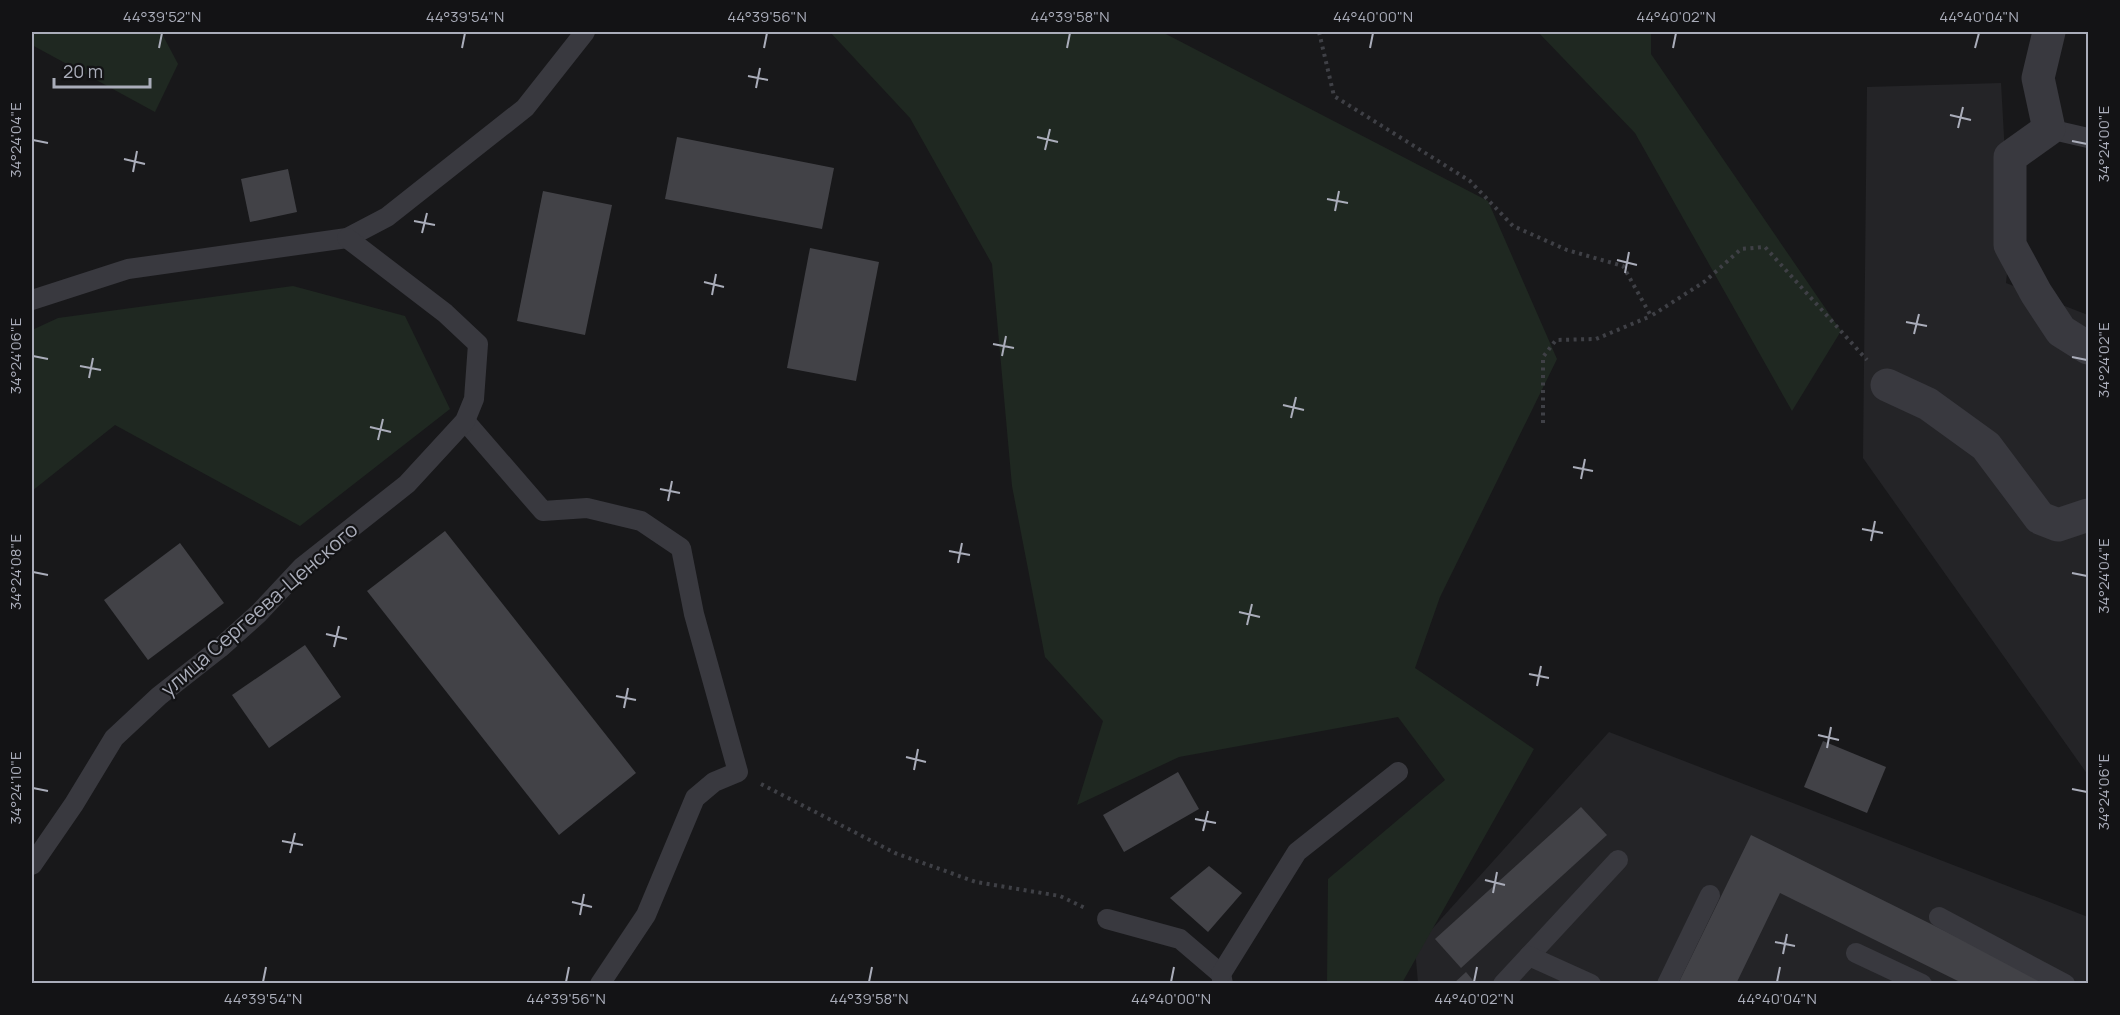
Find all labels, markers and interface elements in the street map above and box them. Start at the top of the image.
text: 44°39'52"N [123,6,201,27]
text: 44°39'54"N [426,6,504,27]
text: 44°39'56"N [727,6,807,27]
text: 44°39'58"N [1031,6,1109,27]
text: 44°40'00"N [1333,6,1413,27]
text: 44°40'02"N [1636,6,1716,27]
text: 44°40'04"N [1939,6,2019,27]
scale bar [54,51,150,89]
text: 20 m [63,59,103,83]
text: 34°24'04"E [5,102,26,178]
text: 34°24'00"E [2093,106,2114,182]
text: 34°24'06"E [5,318,26,394]
text: 34°24'02"E [2093,322,2114,398]
street label: улица Сергеева-Ценского [155,516,363,702]
text: 34°24'08"E [5,534,26,610]
text: 34°24'04"E [2093,538,2114,614]
text: 34°24'10"E [5,751,26,825]
text: 34°24'06"E [2093,754,2114,830]
text: 44°39'54"N [224,988,302,1009]
text: 44°39'56"N [526,988,606,1009]
text: 44°39'58"N [830,988,908,1009]
text: 44°40'00"N [1131,988,1211,1009]
text: 44°40'02"N [1434,988,1514,1009]
text: 44°40'04"N [1737,988,1817,1009]

